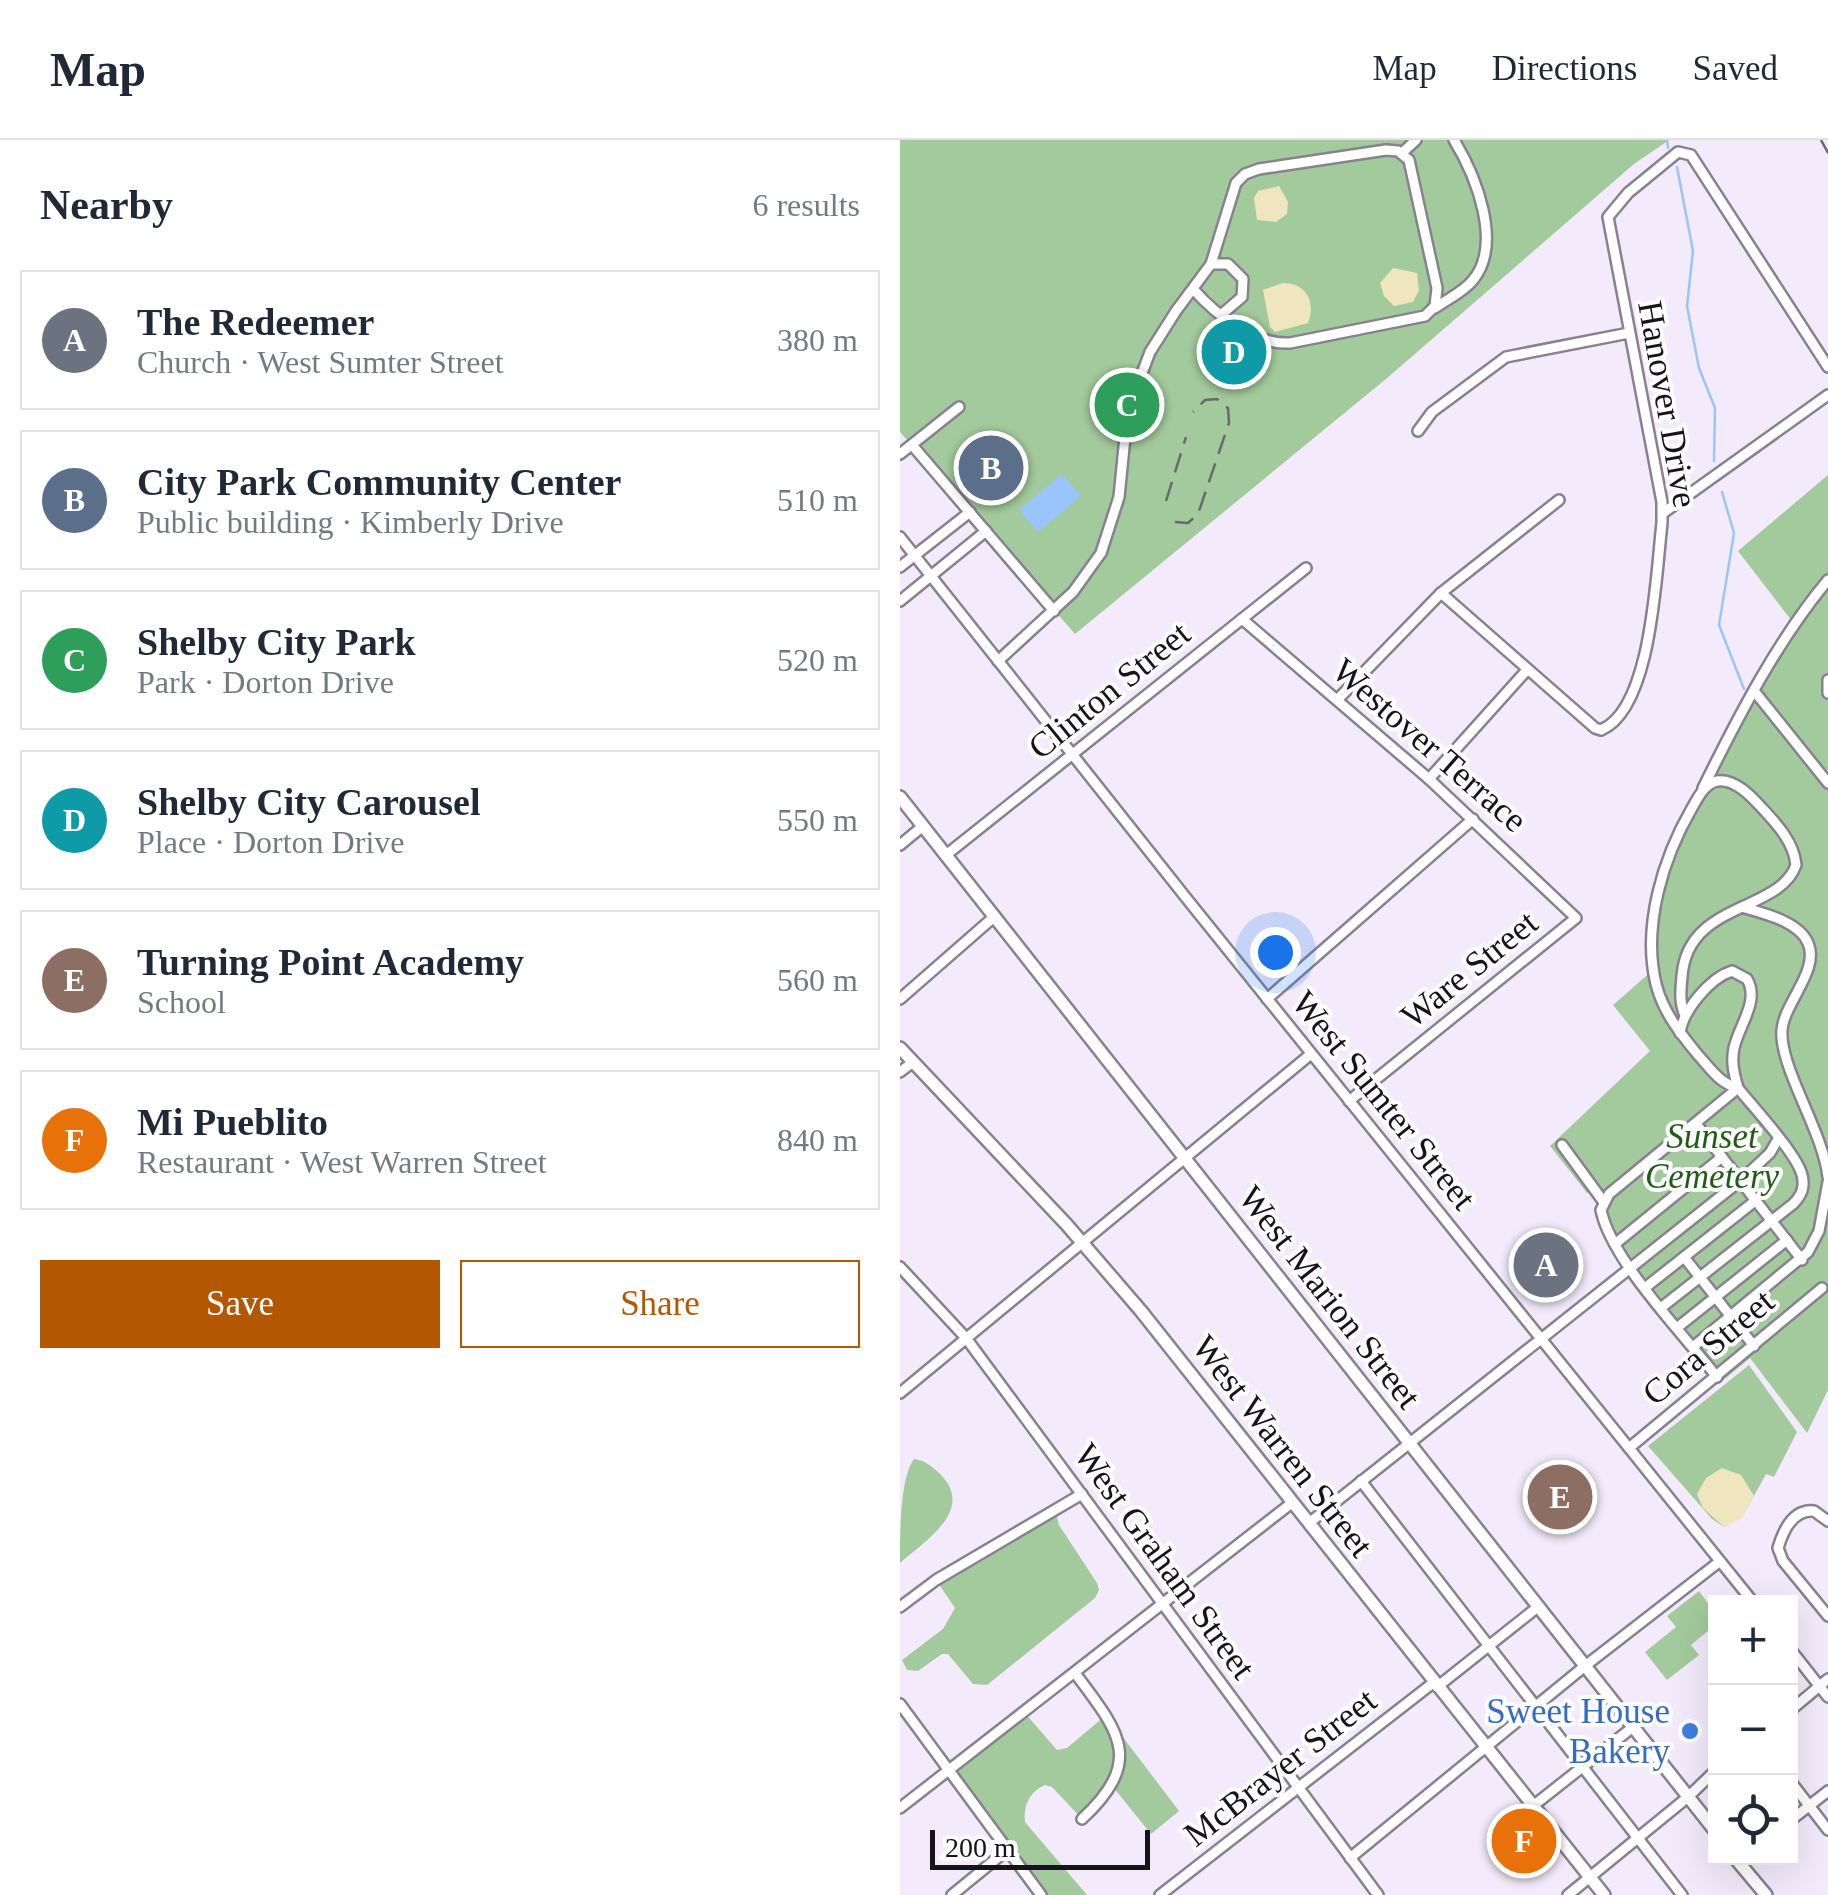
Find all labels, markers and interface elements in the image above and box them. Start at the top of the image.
text: Map [50,43,146,96]
text: Map [1373,49,1437,88]
text: Directions [1492,49,1637,88]
text: Saved [1692,49,1778,88]
text: Nearby [40,182,173,228]
text: 6 results [752,187,860,223]
street label: Hanover Drive [1630,298,1705,510]
text: The Redeemer [137,301,374,343]
pin: D [1202,314,1266,390]
text: A [63,322,86,358]
text: 380 m [777,322,858,358]
text: Church · West Sumter Street [137,344,504,380]
pin: C [1094,368,1160,442]
pin: B [958,430,1024,506]
text: City Park Community Center [137,461,621,503]
text: B [64,482,85,518]
text: 510 m [777,482,858,518]
text: Public building · Kimberly Drive [137,504,564,540]
street label: Clinton Street [1021,614,1198,767]
text: Shelby City Park [137,621,416,663]
text: C [63,642,86,678]
text: 520 m [777,642,858,678]
street label: Westover Terrace [1325,651,1534,840]
text: Park · Dorton Drive [137,664,394,700]
text: Shelby City Carousel [137,781,480,823]
text: D [63,802,86,838]
text: 550 m [777,802,858,838]
text: Place · Dorton Drive [137,824,404,860]
street label: Ware Street [1394,903,1545,1036]
your location [1250,927,1301,978]
text: Turning Point Academy [137,941,524,983]
text: E [64,962,85,998]
text: 560 m [777,962,858,998]
street label: West Sumter Street [1284,983,1484,1217]
text: School [137,984,226,1020]
text: Mi Pueblito [137,1101,328,1143]
park label: Sunset Cemetery [1645,1117,1780,1196]
text: F [65,1122,84,1158]
text: 840 m [777,1122,858,1158]
text: Restaurant · West Warren Street [137,1144,547,1180]
street label: West Marion Street [1231,1178,1429,1416]
pin: A [1514,1228,1578,1302]
button: Save [40,1260,440,1348]
button: Share [460,1260,860,1348]
street label: Cora Street [1635,1281,1782,1413]
street label: West Warren Street [1184,1328,1381,1565]
street label: West Graham Street [1066,1436,1263,1687]
pin: E [1528,1460,1592,1534]
map controls [1708,1595,1798,1865]
button: + [1708,1595,1798,1685]
street label: McBrayer Street [1177,1680,1384,1854]
button: − [1708,1685,1798,1775]
place label: Sweet House Bakery [1486,1692,1670,1771]
marker: Sweet House Bakery [1679,1720,1701,1742]
button: locate [1708,1775,1798,1865]
pin: F [1492,1804,1556,1878]
scale bar [930,1825,1150,1870]
text: 200 m [945,1832,1016,1863]

